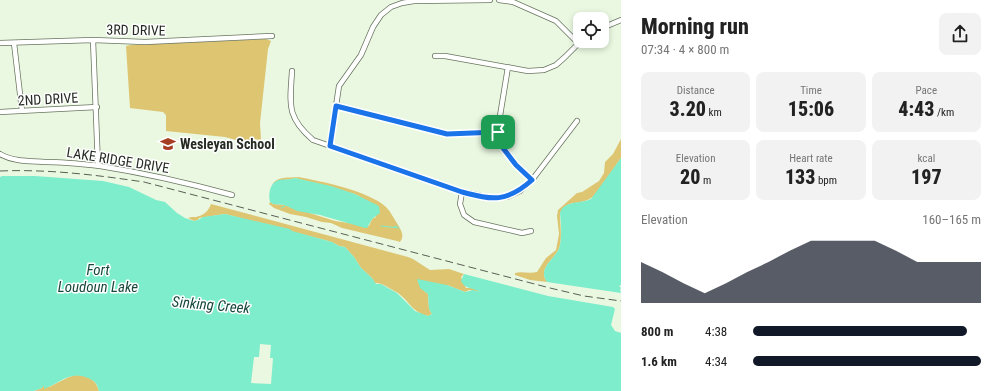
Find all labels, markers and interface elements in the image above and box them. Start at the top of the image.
map controls [573,12,609,48]
button: locate [573,12,609,48]
button: share [939,13,981,55]
text: Morning run [641,14,749,39]
street label: 3RD DRIVE [106,21,166,39]
text: 07:34 · 4 × 800 m [641,42,729,57]
text: Distance [677,84,715,97]
text: Time [800,84,822,97]
text: Pace [916,84,937,97]
street label: 2ND DRIVE [17,89,79,109]
text: 3.20 [670,97,706,121]
text: 15:06 [788,97,834,121]
text: 4:43 [898,97,934,121]
text: km [706,106,722,119]
text: /km [934,106,954,119]
pin [481,115,515,149]
icon: arrive [487,121,509,143]
school or university icon: Wesleyan School [159,135,177,153]
place label: Wesleyan School [180,136,275,152]
street label: LAKE RIDGE DRIVE [66,144,171,176]
text: Elevation [676,152,715,165]
text: Heart rate [789,152,833,165]
text: kcal [917,152,935,165]
text: 20 [680,165,700,189]
text: 133 [785,165,815,189]
text: 197 [911,165,942,189]
text: m [700,174,711,187]
text: bpm [815,174,837,187]
text: Elevation [641,212,688,227]
text: 160–165 m [922,212,981,227]
water label: Fort Loudoun Lake [58,261,138,296]
water label: Sinking Creek [171,293,251,317]
text: 800 m [641,324,673,339]
text: 4:38 [705,324,727,339]
text: 1.6 km [641,354,677,369]
text: 4:34 [705,354,727,369]

